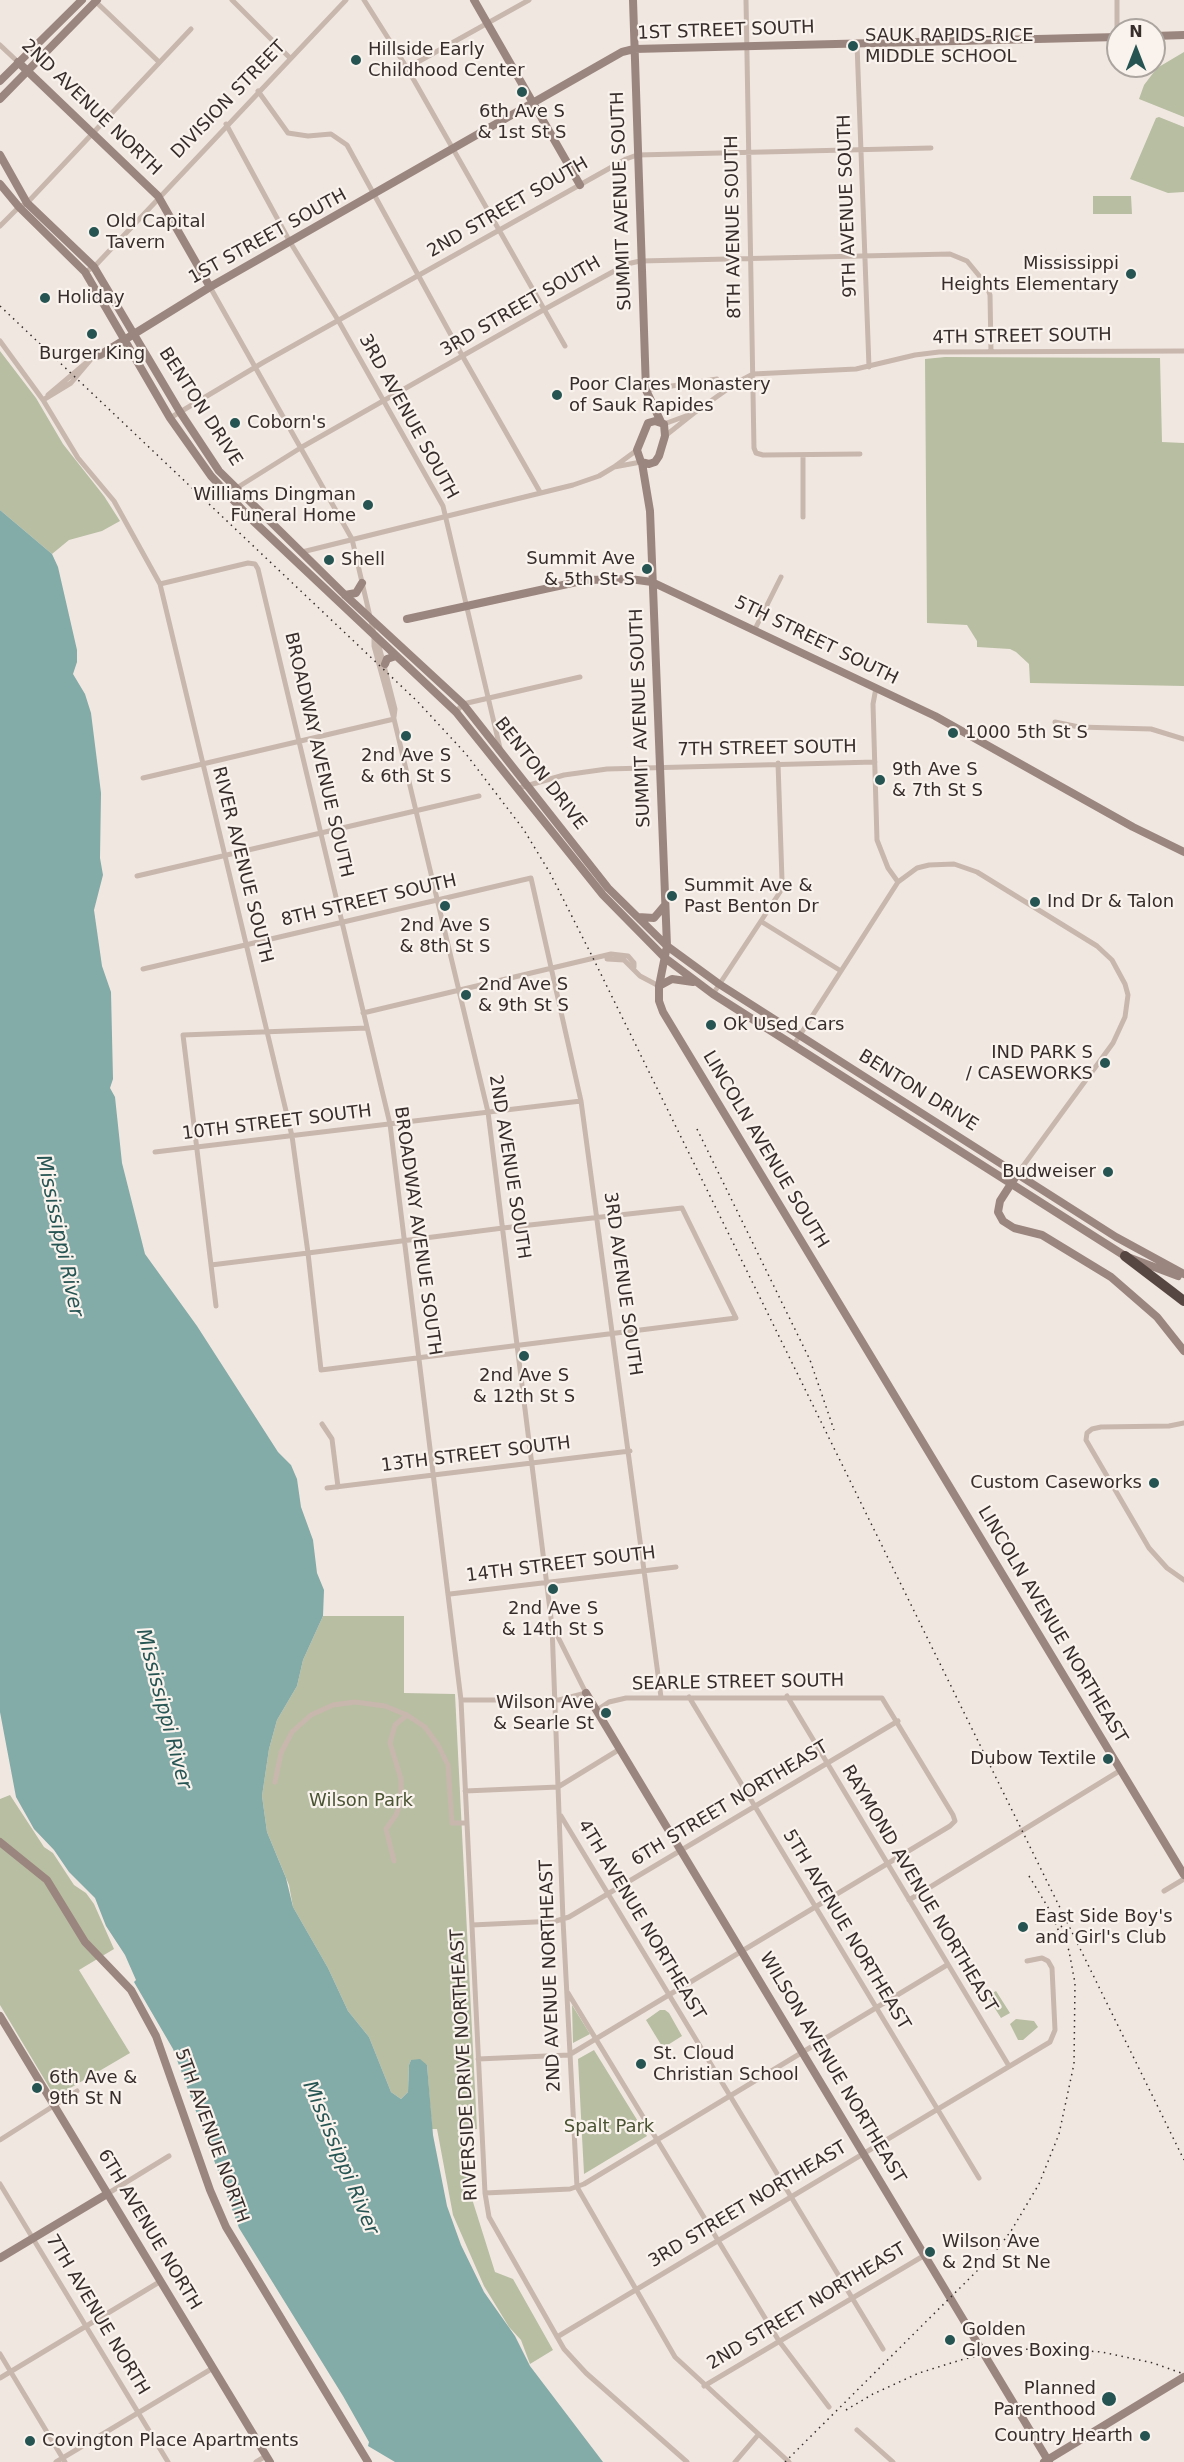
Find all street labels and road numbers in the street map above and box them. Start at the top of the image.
street label: 1ST STREET SOUTH [637,17,815,45]
street label: 2ND AVENUE NORTH [16,35,166,181]
street label: DIVISION STREET [167,37,291,163]
street label: SUMMIT AVENUE SOUTH [607,91,637,311]
street label: 9TH AVENUE SOUTH [834,114,862,298]
street label: 8TH AVENUE SOUTH [722,135,746,319]
street label: 2ND STREET SOUTH [424,153,592,263]
street label: 1ST STREET SOUTH [185,185,351,289]
street label: 3RD STREET SOUTH [437,252,605,362]
street label: 4TH STREET SOUTH [932,325,1112,349]
street label: 3RD AVENUE SOUTH [354,331,462,503]
street label: BENTON DRIVE [154,344,246,470]
street label: 5TH STREET SOUTH [731,592,901,690]
street label: SUMMIT AVENUE SOUTH [626,608,656,828]
street label: BROADWAY AVENUE SOUTH [279,630,357,880]
street label: BENTON DRIVE [489,713,591,835]
street label: 7TH STREET SOUTH [677,737,857,761]
street label: RIVER AVENUE SOUTH [207,765,277,965]
street label: 8TH STREET SOUTH [279,870,459,932]
street label: BENTON DRIVE [854,1046,982,1136]
street label: LINCOLN AVENUE SOUTH [697,1047,833,1253]
street label: 2ND AVENUE SOUTH [484,1073,534,1261]
street label: 10TH STREET SOUTH [181,1101,373,1145]
street label: BROADWAY AVENUE SOUTH [389,1105,445,1357]
street label: 3RD AVENUE SOUTH [598,1191,646,1377]
street label: 13TH STREET SOUTH [380,1433,572,1477]
street label: LINCOLN AVENUE NORTHEAST [972,1503,1132,1747]
street label: 14TH STREET SOUTH [465,1543,657,1587]
street label: SEARLE STREET SOUTH [632,1670,844,1696]
street label: 6TH STREET NORTHEAST [628,1737,832,1871]
street label: RAYMOND AVENUE NORTHEAST [836,1762,1002,2016]
street label: 4TH AVENUE NORTHEAST [573,1816,709,2024]
street label: 5TH AVENUE NORTHEAST [778,1826,914,2034]
street label: 2ND AVENUE NORTHEAST [536,1859,566,2093]
street label: RIVERSIDE DRIVE NORTHEAST [447,1928,483,2202]
street label: WILSON AVENUE NORTHEAST [754,1948,910,2188]
street label: 5TH AVENUE NORTH [169,2046,253,2226]
street label: 3RD STREET NORTHEAST [645,2137,851,2273]
street label: 6TH AVENUE NORTH [92,2146,206,2314]
street label: 7TH AVENUE NORTH [40,2231,154,2399]
street label: 2ND STREET NORTHEAST [704,2239,910,2375]

